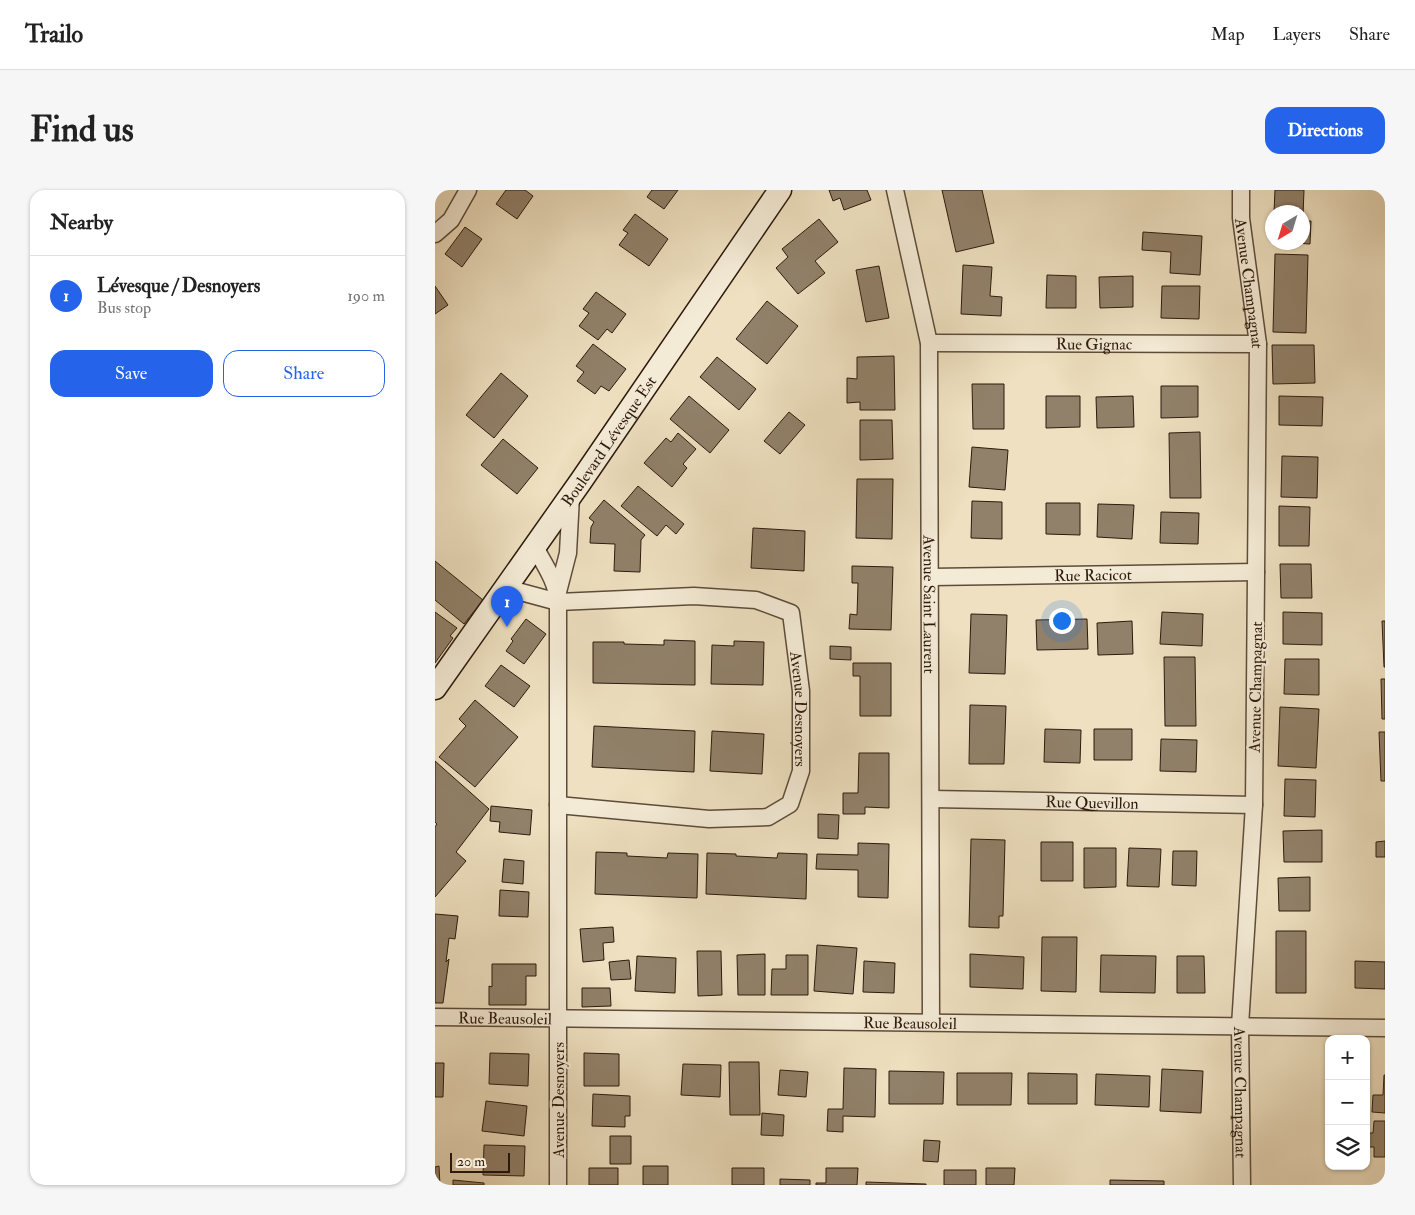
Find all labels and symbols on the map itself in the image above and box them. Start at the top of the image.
north arrow [1265,205,1310,250]
street label: Avenue Champagnat [1230,216,1267,349]
street label: Rue Gignac [1056,334,1133,355]
street label: Boulevard Lévesque Est [557,372,661,510]
street label: Avenue Saint Laurent [919,534,939,674]
street label: Rue Racicot [1054,565,1132,586]
pin: 1 [491,586,523,627]
your location [1049,608,1075,634]
street label: Avenue Champagnat [1245,621,1268,754]
street label: Avenue Desnoyers [785,649,810,767]
street label: Rue Quevillon [1045,792,1139,814]
street label: Rue Beausoleil [458,1008,552,1029]
street label: Rue Beausoleil [863,1013,957,1034]
street label: Avenue Champagnat [1229,1026,1251,1158]
street label: Avenue Desnoyers [549,1042,569,1159]
scale bar [450,1150,510,1173]

